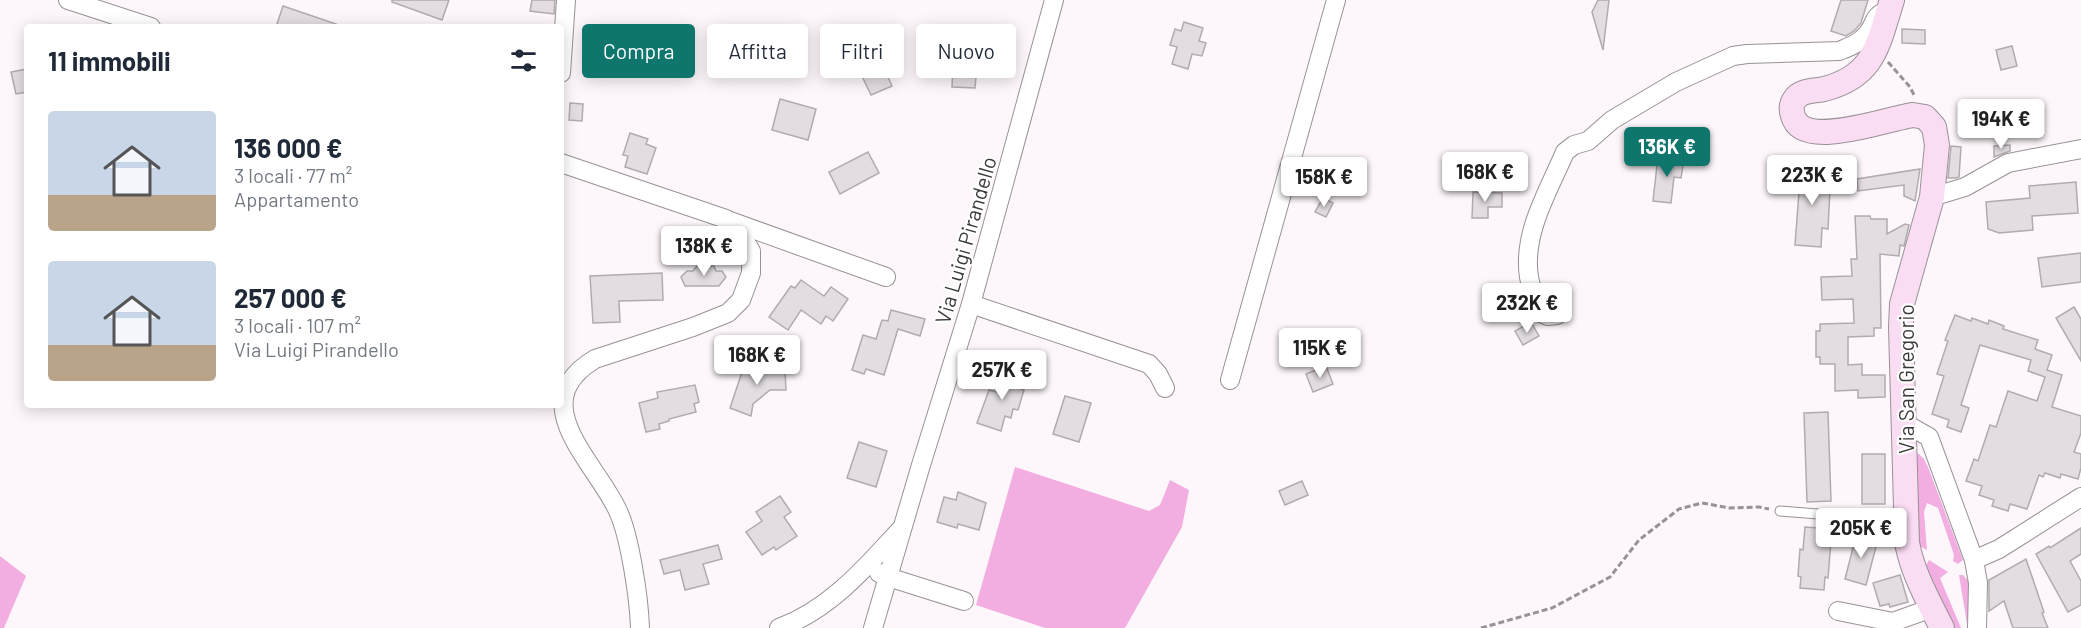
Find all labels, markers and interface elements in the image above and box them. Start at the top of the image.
chip: Compra [582,24,695,78]
chip: Affitta [707,24,808,78]
chip: Filtri [820,24,904,78]
chip: Nuovo [916,24,1016,78]
icon: filters [507,44,540,77]
text: 11 immobili [48,45,171,76]
pin: 194K € [1952,99,2050,150]
text: 194K € [1972,106,2031,130]
pin: 136K € [1618,127,1716,178]
text: 136 000 € [234,132,343,163]
text: 136K € [1638,134,1696,158]
icon: home [96,135,168,207]
pin: 168K € [1436,152,1534,203]
street label: Via Luigi Pirandello [929,153,1001,327]
pin: 223K € [1763,155,1861,206]
pin: 158K € [1275,157,1373,208]
text: 168K € [1456,159,1514,183]
text: 223K € [1781,162,1843,186]
text: 3 locali · 77 m² [234,163,352,187]
text: 158K € [1295,164,1353,188]
text: Appartamento [234,187,359,211]
pin: 138K € [655,226,753,277]
text: 138K € [675,233,733,257]
text: 257 000 € [234,282,347,313]
pin: 232K € [1478,283,1576,334]
icon: home [96,285,168,357]
text: 232K € [1496,290,1558,314]
street label: Via San Gregorio [1893,304,1918,454]
text: 3 locali · 107 m² [234,313,361,337]
pin: 115K € [1271,328,1369,379]
pin: 168K € [708,335,806,386]
text: 115K € [1293,335,1347,359]
text: Via Luigi Pirandello [234,337,399,361]
text: 168K € [728,342,786,366]
pin: 257K € [953,350,1051,401]
text: 257K € [971,357,1033,381]
pin: 205K € [1812,508,1910,559]
text: 205K € [1830,515,1892,539]

